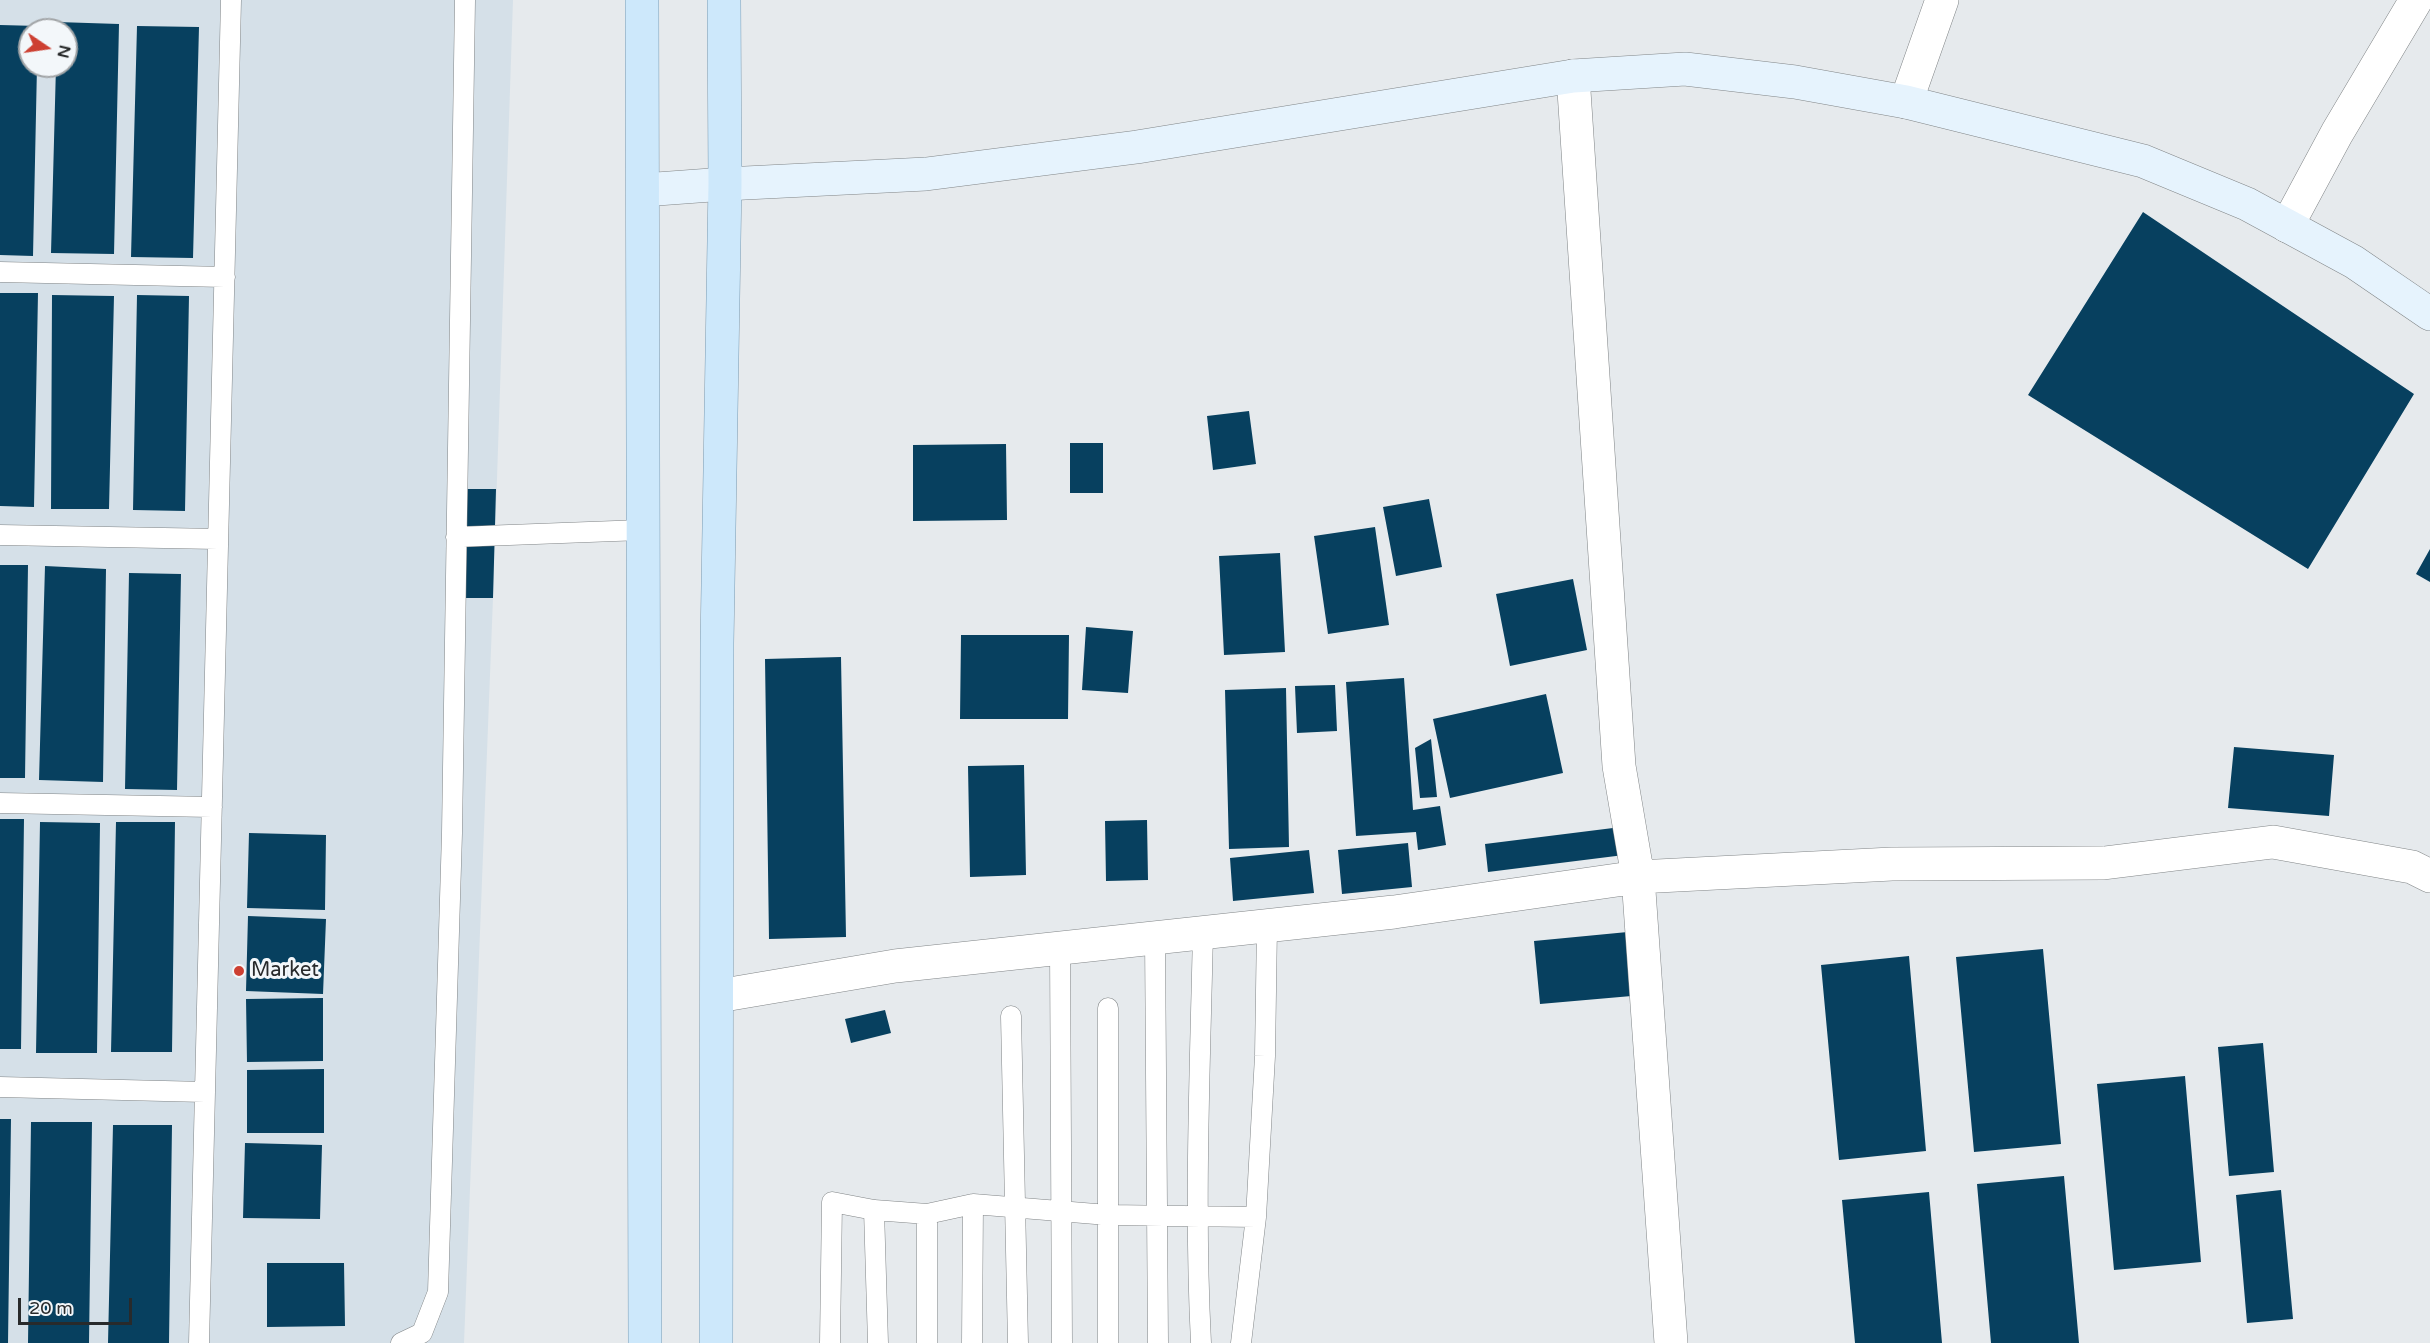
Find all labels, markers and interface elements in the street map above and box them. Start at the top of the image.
north arrow [18,18,78,78]
text: N [52,43,75,60]
place label: Market [251,959,319,983]
marker: Market [232,964,246,978]
scale bar [21,1286,135,1324]
text: 20 m [29,1297,73,1319]

